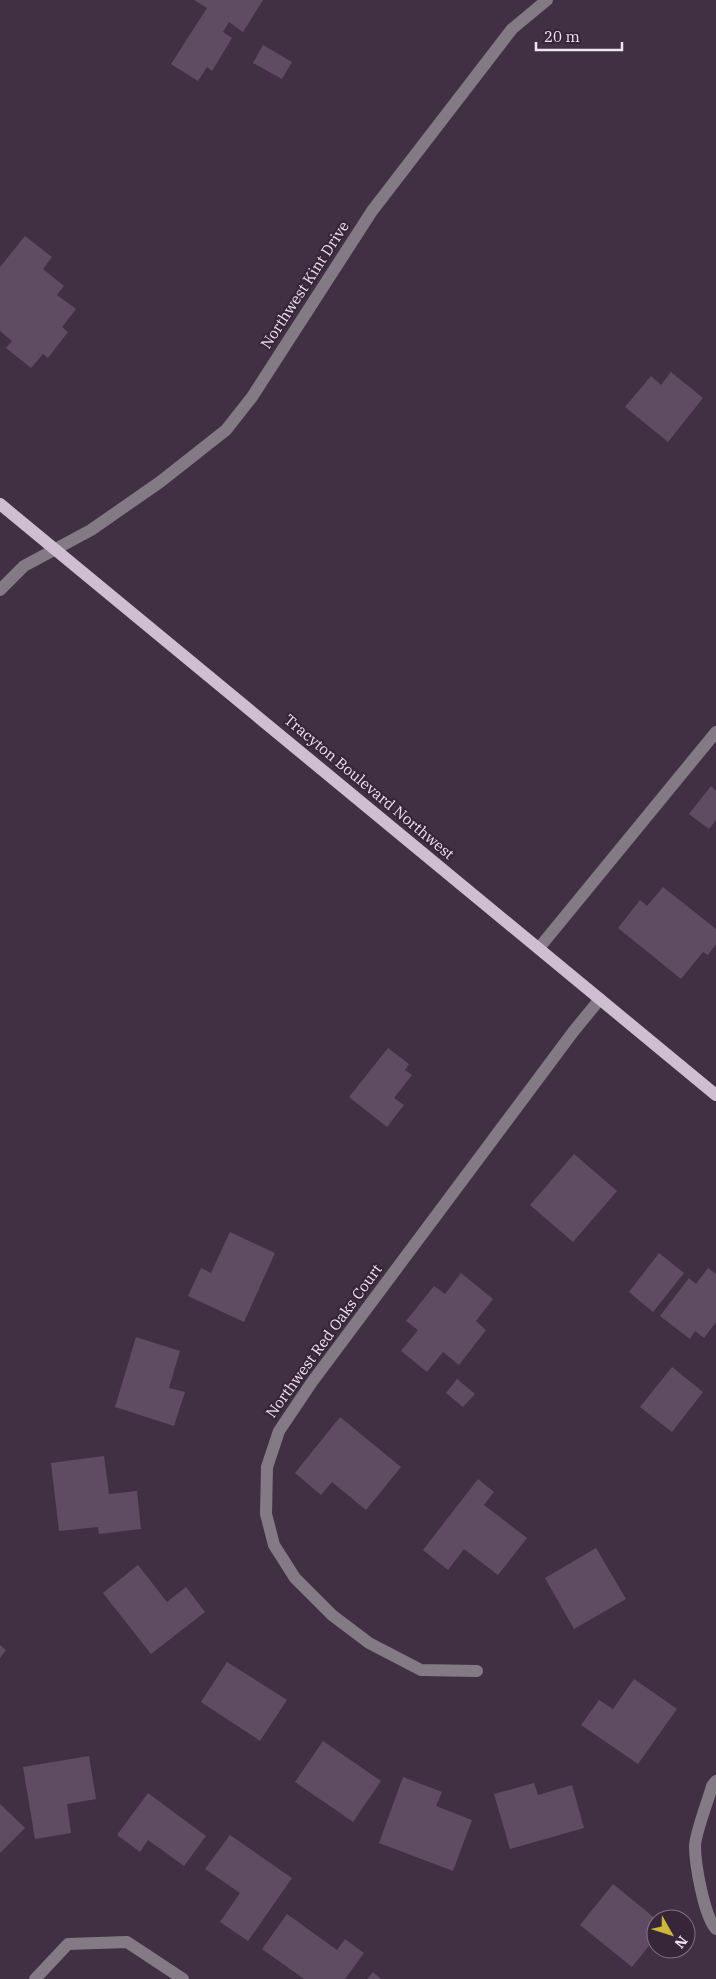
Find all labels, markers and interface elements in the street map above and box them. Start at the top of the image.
scale bar [536,20,622,52]
text: 20 m [544,27,580,46]
street label: Northwest Kint Drive [256,217,353,352]
street label: Tracyton Boulevard Northwest [280,710,458,863]
street label: Northwest Red Oaks Court [261,1260,386,1421]
north arrow [646,1909,696,1959]
text: N [671,1932,692,1952]

